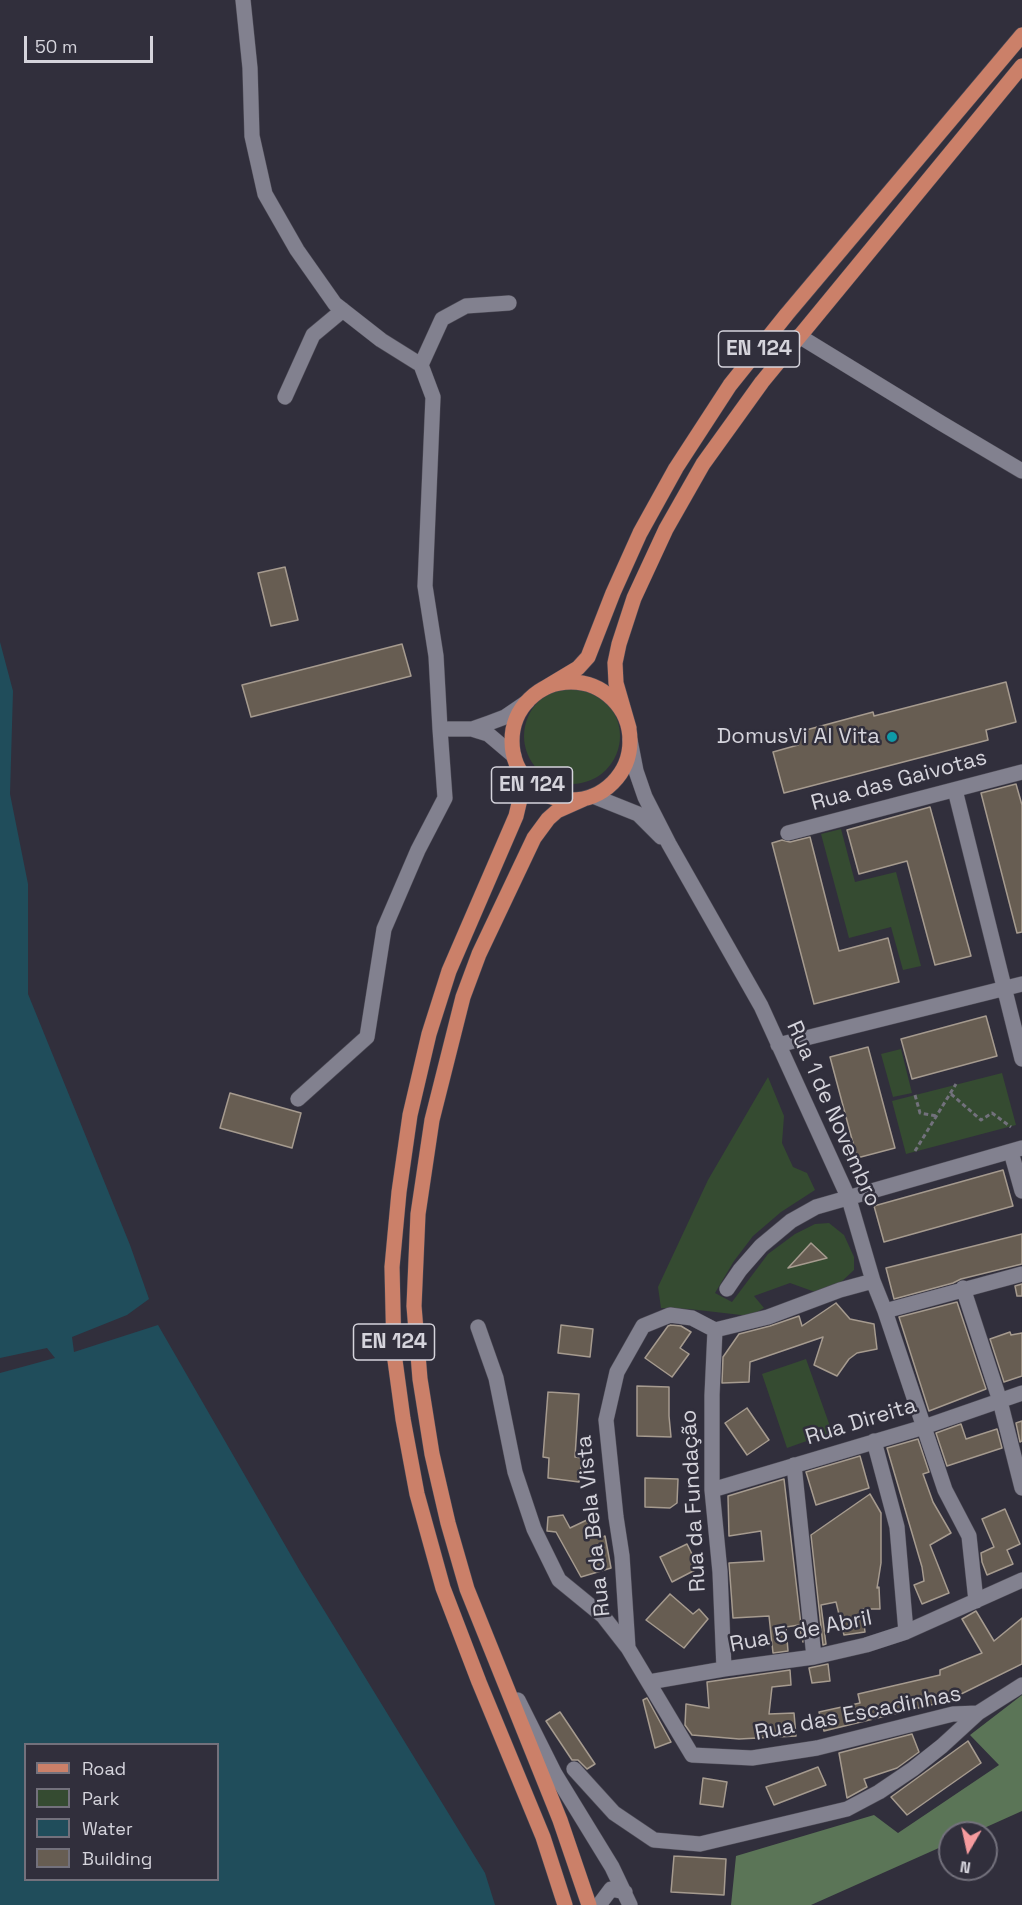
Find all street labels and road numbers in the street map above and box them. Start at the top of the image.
road number: EN 124 [718,331,800,367]
street label: Rua das Gaivotas [808,745,990,817]
road number: EN 124 [492,767,572,803]
street label: Rua 1 de Novembro [780,1017,886,1211]
road number: EN 124 [354,1324,434,1360]
street label: Rua Direita [802,1393,920,1451]
street label: Rua da Fundação [676,1409,712,1593]
street label: Rua da Bela Vista [571,1434,617,1618]
street label: Rua 5 de Abril [728,1605,874,1659]
street label: Rua das Escadinhas [753,1681,963,1747]

